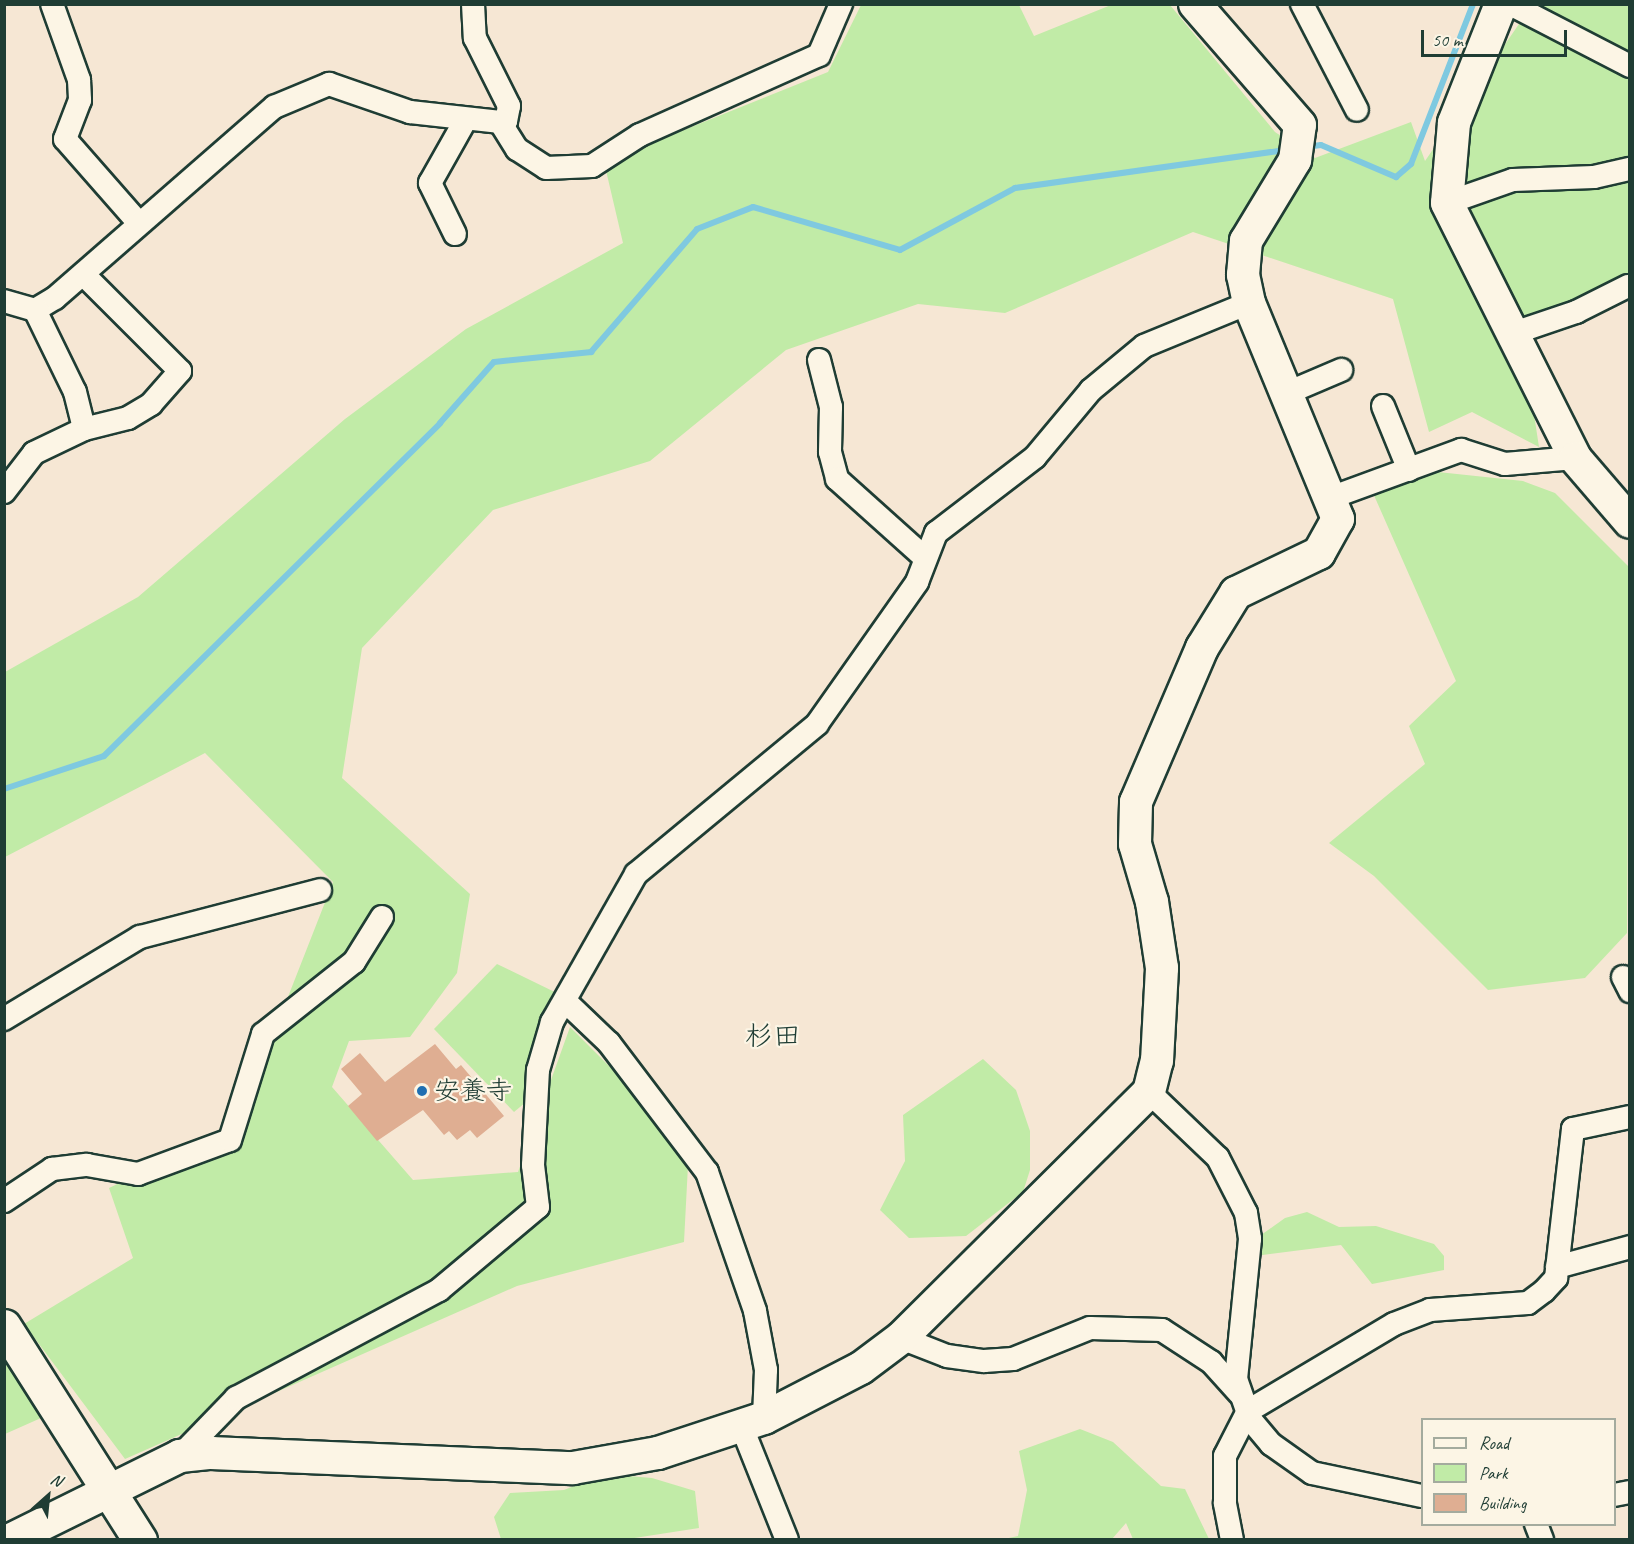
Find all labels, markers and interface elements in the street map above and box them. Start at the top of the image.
scale bar [1424,18,1570,56]
text: 50 m [1432,29,1463,51]
district label: 杉田 [745,1019,801,1053]
place label: 安養寺 [434,1075,512,1107]
marker: 安養寺 [415,1084,429,1098]
legend [1421,1418,1616,1526]
text: Road [1479,1432,1509,1454]
text: Park [1479,1462,1508,1484]
north arrow [18,1466,78,1526]
text: N [47,1469,65,1491]
text: Building [1479,1492,1526,1514]

